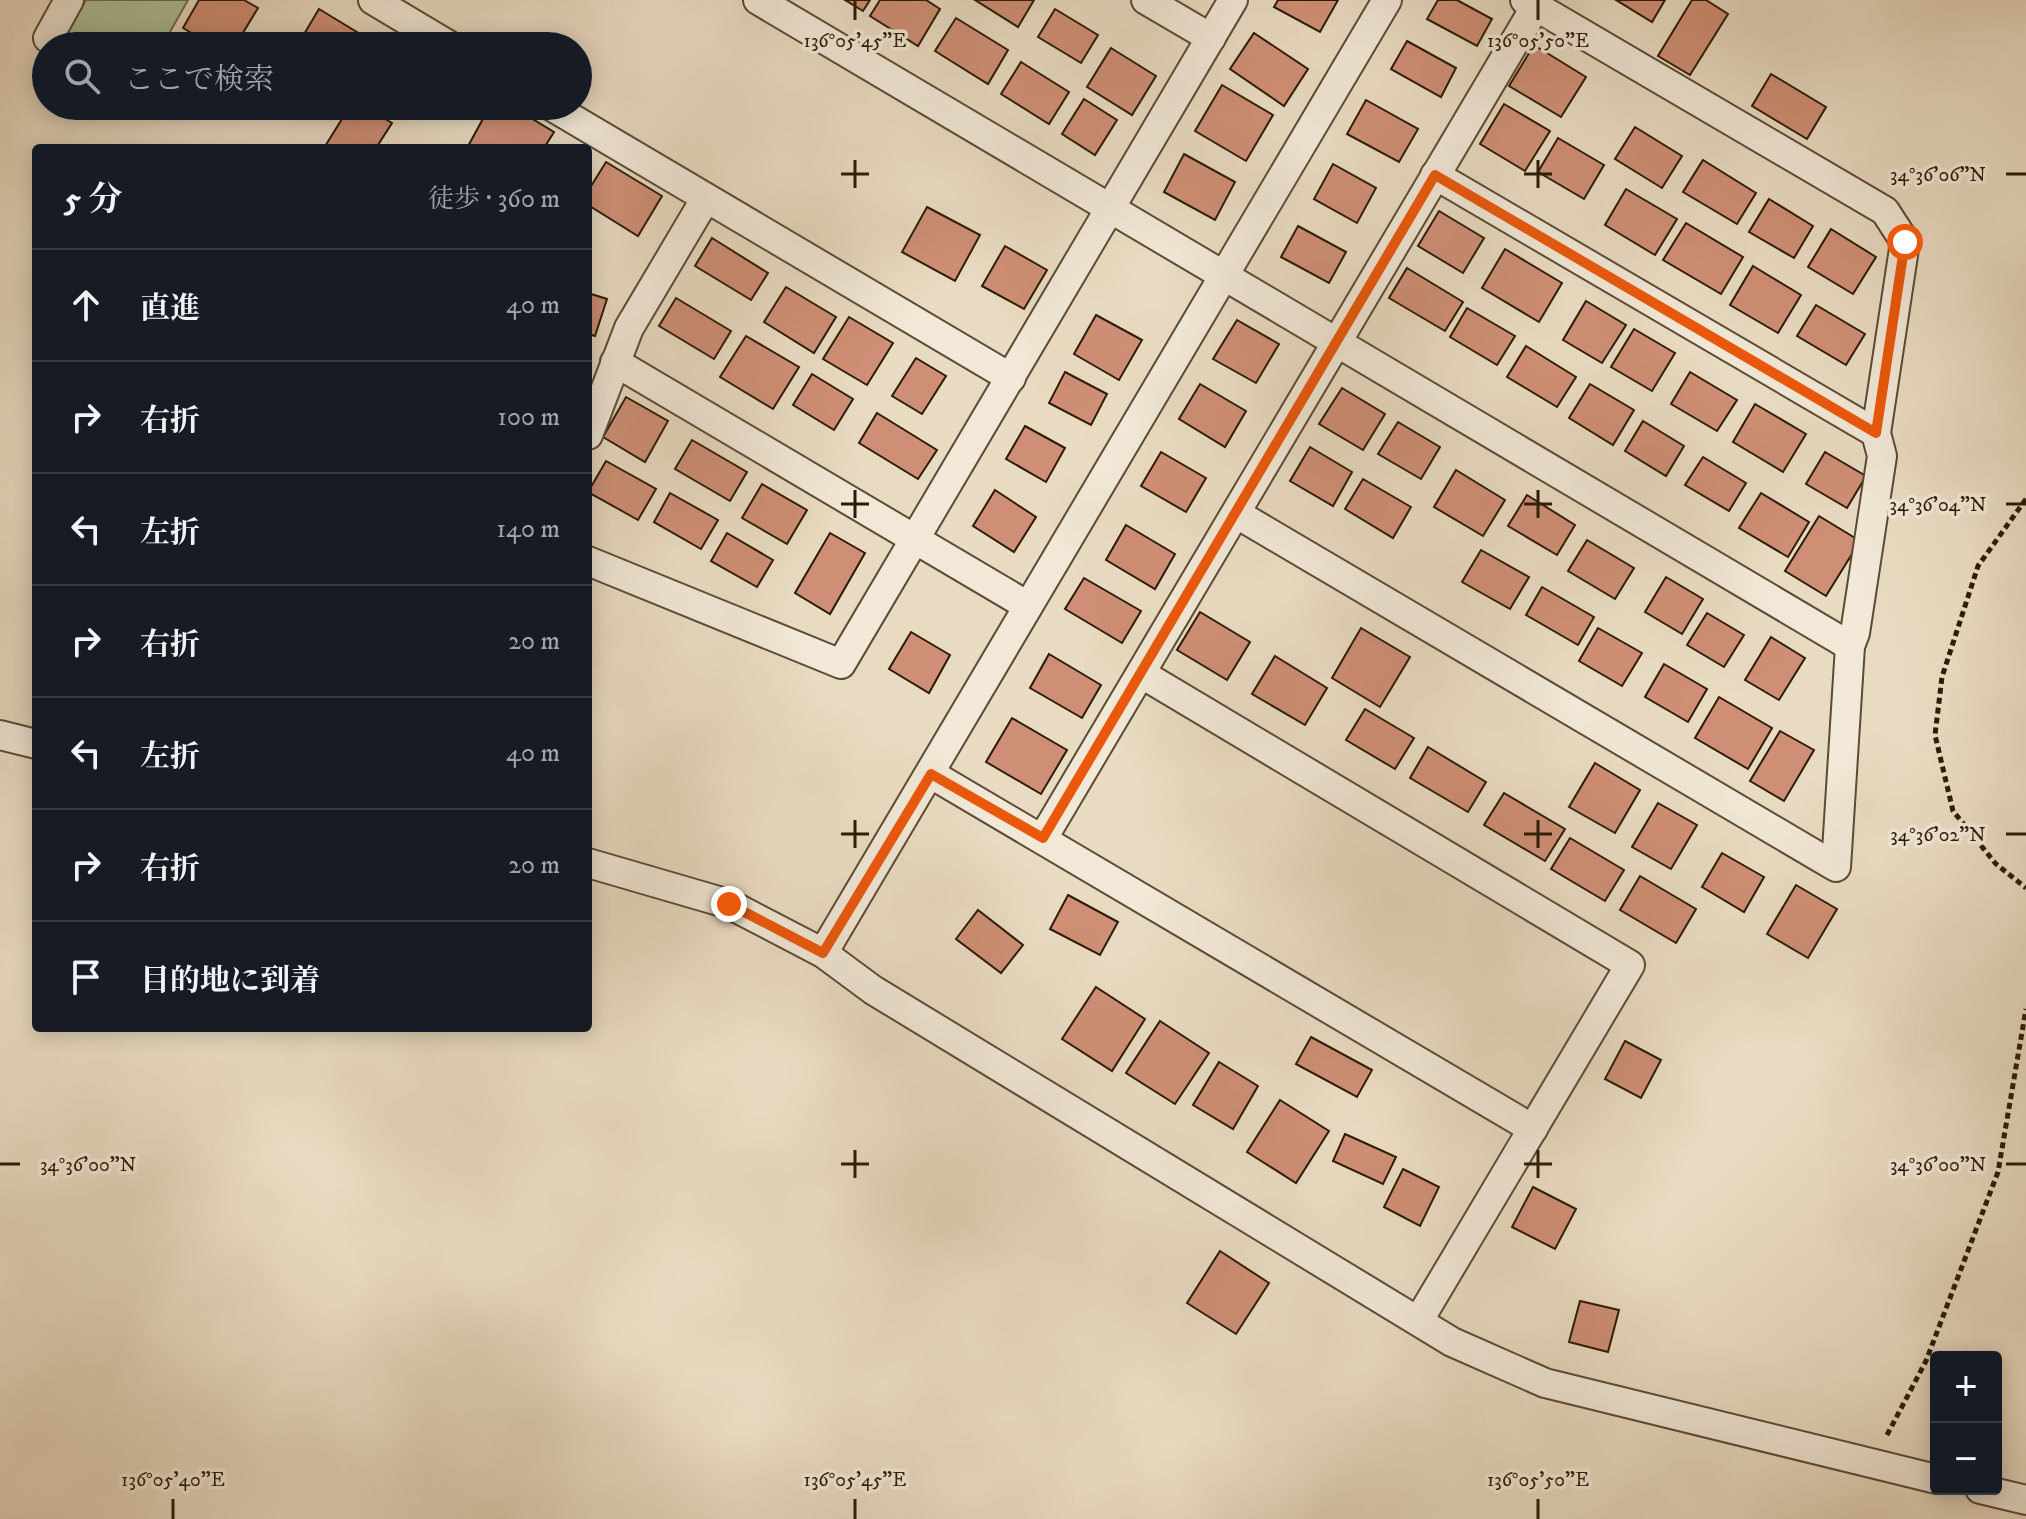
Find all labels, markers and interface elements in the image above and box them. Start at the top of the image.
text: 136°05'45"E [804,29,906,54]
text: 136°05'50"E [1487,29,1589,54]
search box [32,32,592,120]
icon: search [60,54,104,98]
text: ここで検索 [124,62,274,99]
text: 34°36'06"N [1890,163,1986,188]
text: 5 分 [64,179,122,221]
text: 徒歩 · 360 m [428,183,560,216]
route start [1887,224,1923,260]
icon: ahead [64,283,108,327]
text: 40 m [506,289,560,322]
text: 直進 [140,291,200,328]
icon: right [64,395,108,439]
text: 100 m [497,401,560,434]
text: 右折 [140,403,200,440]
text: 34°36'04"N [1890,493,1986,518]
icon: left [64,507,108,551]
text: 140 m [496,513,560,546]
text: 左折 [140,515,200,552]
icon: right [64,619,108,663]
text: 20 m [508,625,560,658]
text: 右折 [140,627,200,664]
icon: left [64,731,108,775]
text: 40 m [506,737,560,770]
text: 左折 [140,739,200,776]
text: 34°36'02"N [1890,823,1986,848]
icon: right [64,843,108,887]
text: 20 m [508,849,560,882]
text: 右折 [140,851,200,888]
route end [711,886,747,922]
icon: arrive [64,955,108,999]
text: 目的地に到着 [140,963,320,1000]
text: 34°36'00"N [40,1153,136,1178]
text: 34°36'00"N [1890,1153,1986,1178]
map controls [1930,1351,2002,1495]
button: + [1930,1351,2002,1423]
button: − [1930,1423,2002,1495]
text: 136°05'40"E [121,1468,225,1493]
text: 136°05'45"E [804,1468,906,1493]
text: 136°05'50"E [1487,1468,1589,1493]

